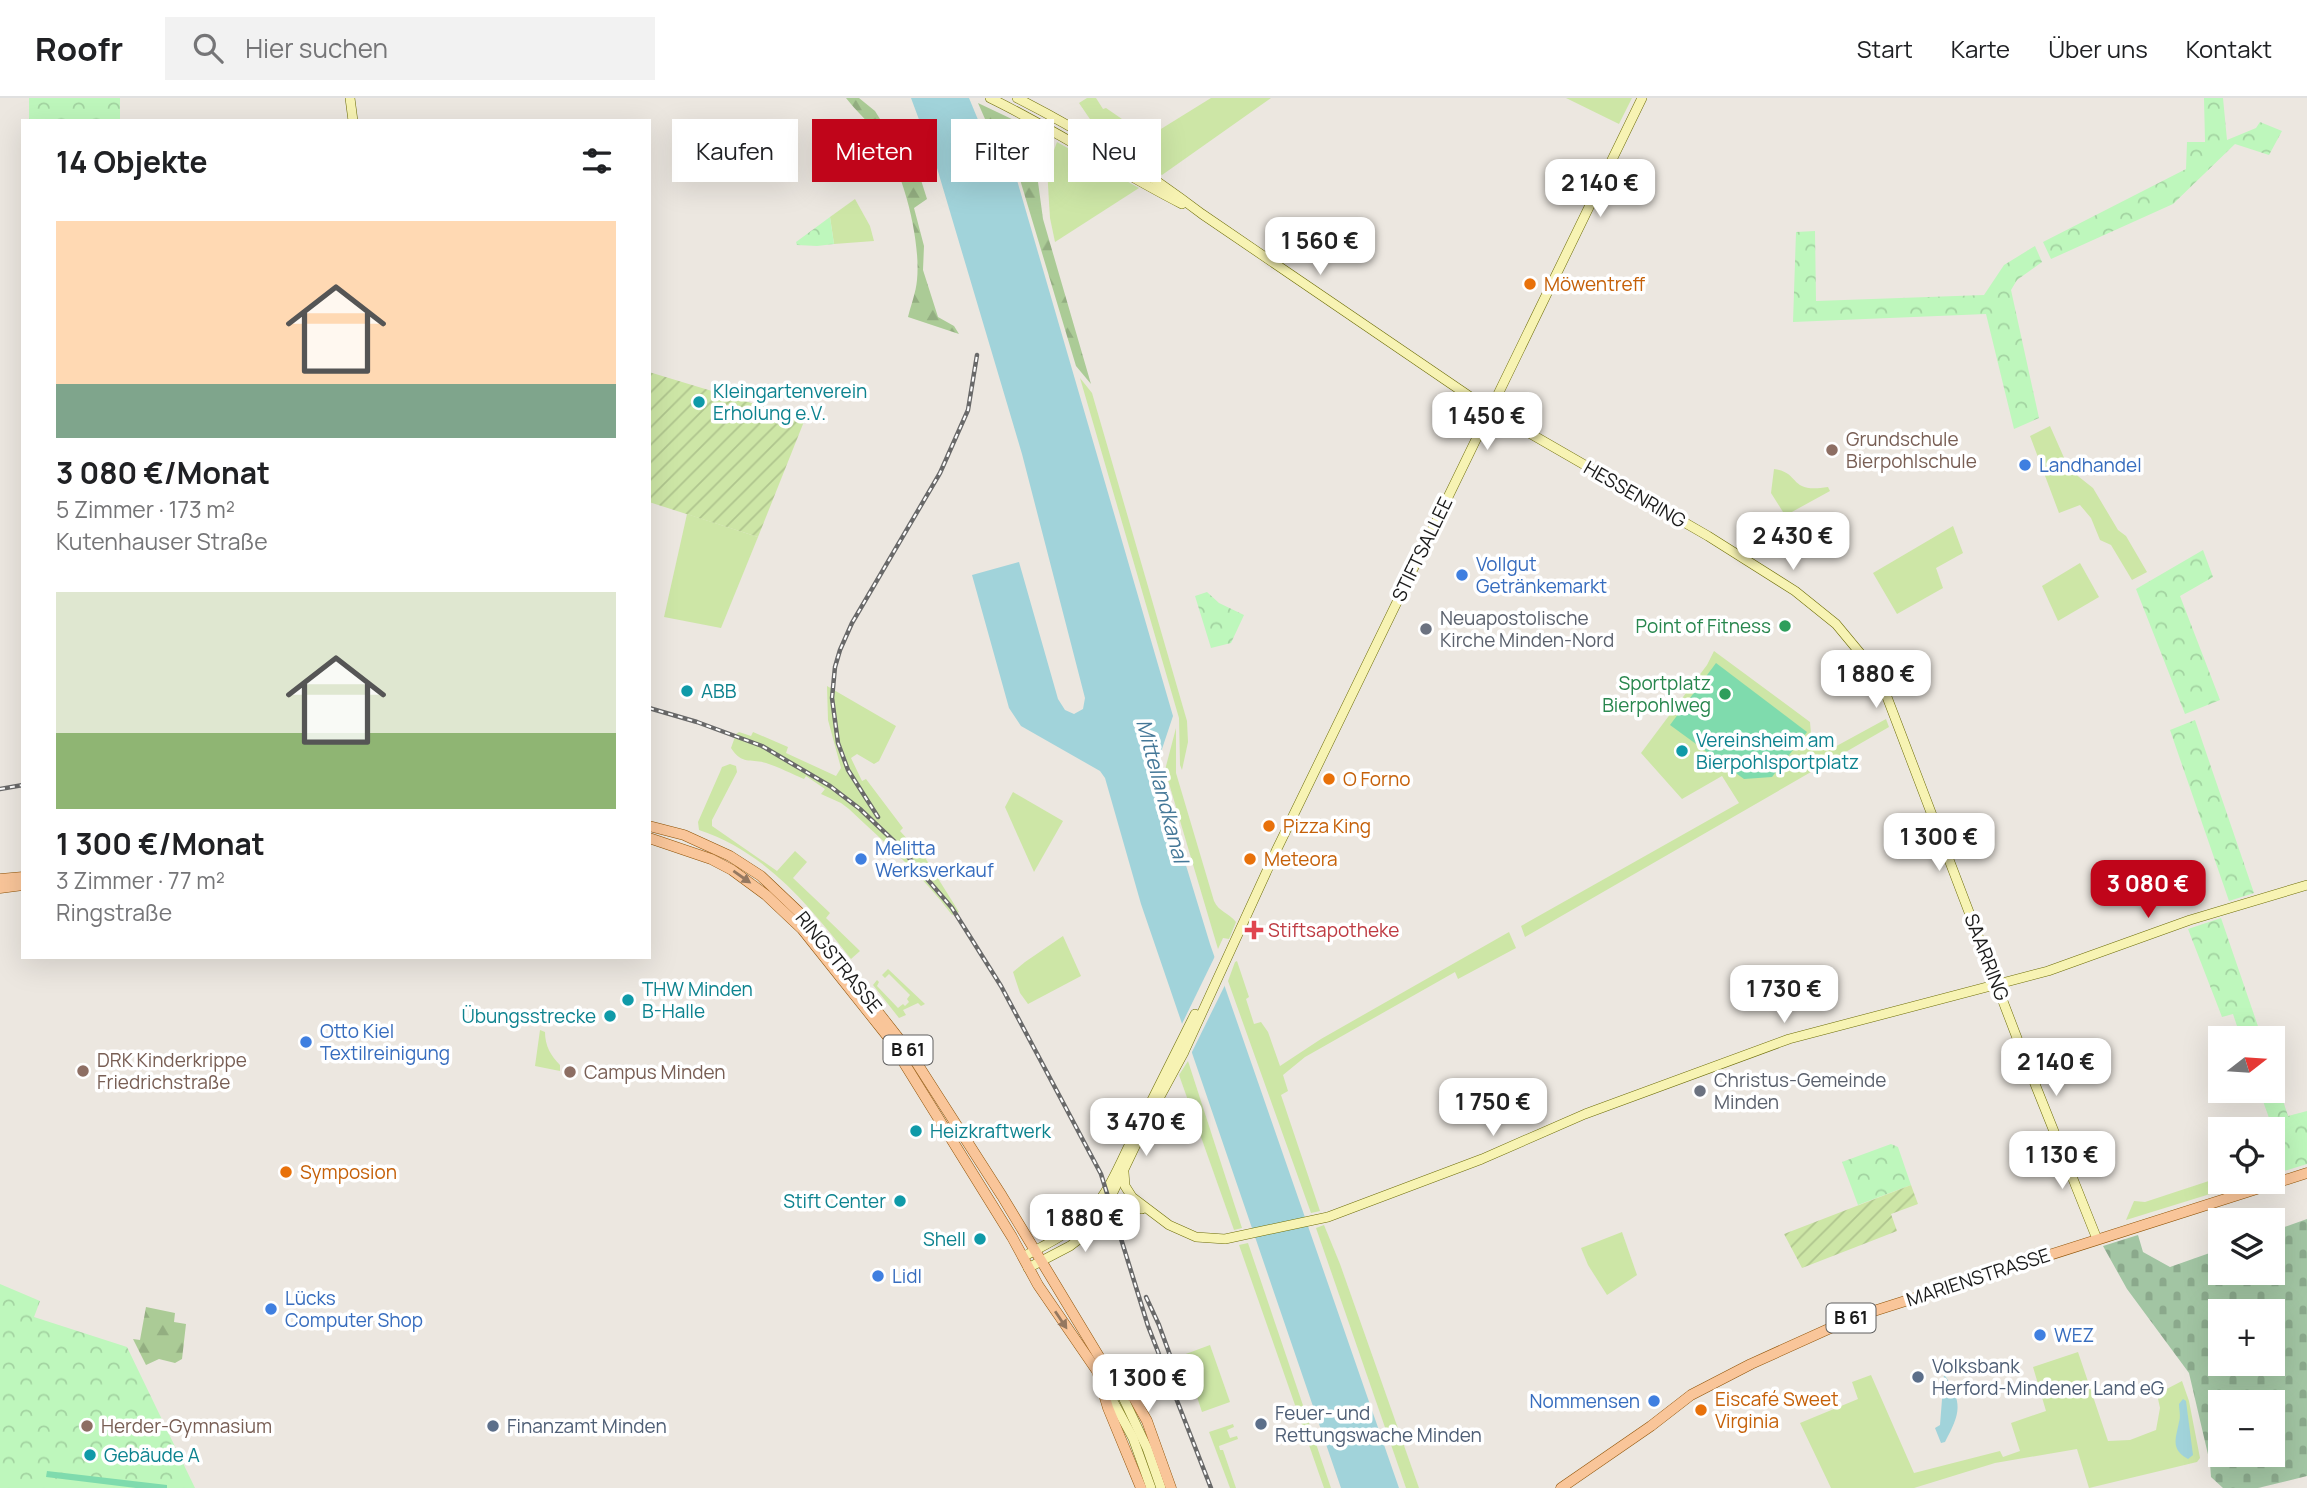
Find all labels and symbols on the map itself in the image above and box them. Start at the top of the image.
pin: 2 140 € [1535,159,1665,219]
pin: 1 560 € [1255,218,1385,277]
place label: Möwentreff [1544,271,1646,297]
marker: Möwentreff [1522,276,1538,292]
place label: Kleingartenverein Erholung e.V. [713,378,867,426]
pin: 1 450 € [1422,392,1552,452]
marker: Kleingartenverein Erholung e.V. [691,394,707,410]
place label: Grundschule Bierpohlschule [1846,426,1977,474]
marker: Grundschule Bierpohlschule [1824,442,1840,458]
place label: Landhandel [2039,452,2142,478]
street label: HESSENRING [1579,454,1691,534]
marker: Landhandel [2017,457,2033,473]
street label: STIFTSALLEE [1386,492,1458,606]
pin: 2 430 € [1728,512,1858,572]
place label: Vollgut Getränkemarkt [1476,551,1607,599]
marker: Vollgut Getränkemarkt [1454,567,1470,583]
place label: Neuapostolische Kirche Minden-Nord [1440,605,1614,653]
place label: Point of Fitness [1636,613,1771,639]
marker: Point of Fitness [1777,618,1793,634]
marker: Neuapostolische Kirche Minden-Nord [1418,621,1434,637]
pin: 1 880 € [1811,650,1941,710]
place label: Sportplatz Bierpohlweg [1602,670,1711,718]
place label: ABB [701,678,737,704]
marker: ABB [679,683,695,699]
marker: Sportplatz Bierpohlweg [1717,686,1733,702]
water label: Mittellandkanal [1130,716,1196,869]
place label: Vereinsheim am Bierpohlsportplatz [1696,727,1859,775]
marker: Vereinsheim am Bierpohlsportplatz [1674,743,1690,759]
place label: O Forno [1343,766,1410,792]
marker: O Forno [1321,771,1337,787]
place label: Pizza King [1283,813,1371,839]
pin: 1 300 € [1874,814,2004,873]
marker: Pizza King [1261,818,1277,834]
place label: Melitta Werksverkauf [875,835,994,883]
place label: Meteora [1264,846,1338,872]
marker: Melitta Werksverkauf [853,851,869,867]
marker: Meteora [1242,851,1258,867]
pin: 3 080 € [2083,860,2213,920]
one-way arrow [733,870,751,884]
street label: RINGSTRASSE [790,906,888,1018]
street label: SAARRING [1959,910,2015,1004]
place label: Stiftsapotheke [1268,917,1399,943]
marker: Stiftsapotheke [1246,922,1262,938]
pin: 1 730 € [1719,965,1849,1025]
place label: THW Minden B-Halle [642,976,753,1024]
marker: THW Minden B-Halle [620,992,636,1008]
place label: Übungsstrecke [461,1003,596,1029]
marker: Übungsstrecke [602,1008,618,1024]
place label: Otto Kiel Textilreinigung [320,1018,450,1066]
north arrow [2208,1026,2286,1102]
marker: Otto Kiel Textilreinigung [298,1034,314,1050]
road number: B 61 [884,1035,932,1065]
pin: 2 140 € [1991,1038,2121,1098]
place label: DRK Kinderkrippe Friedrichstraße [97,1047,247,1095]
place label: Campus Minden [584,1059,726,1085]
marker: DRK Kinderkrippe Friedrichstraße [75,1063,91,1079]
marker: Campus Minden [562,1064,578,1080]
place label: Christus-Gemeinde Minden [1714,1067,1886,1115]
pin: 1 750 € [1428,1079,1558,1138]
marker: Christus-Gemeinde Minden [1692,1083,1708,1099]
pin: 3 470 € [1081,1098,1211,1158]
place label: Heizkraftwerk [930,1118,1052,1144]
marker: Heizkraftwerk [908,1123,924,1139]
pin: 1 130 € [1997,1132,2127,1191]
place label: Symposion [300,1159,397,1185]
marker: Symposion [278,1164,294,1180]
place label: Stift Center [783,1188,886,1214]
marker: Stift Center [892,1193,908,1209]
pin: 1 880 € [1020,1194,1150,1254]
place label: Shell [923,1226,966,1252]
marker: Shell [972,1231,988,1247]
street label: MARIENSTRASSE [1903,1242,2053,1312]
place label: Lidl [892,1263,922,1289]
marker: Lidl [870,1268,886,1284]
place label: Lücks Computer Shop [285,1285,423,1333]
marker: Lücks Computer Shop [263,1301,279,1317]
road number: B 61 [1826,1303,1876,1332]
one-way arrow [1055,1310,1068,1330]
place label: WEZ [2054,1322,2094,1348]
marker: WEZ [2032,1327,2048,1343]
place label: Volksbank Herford-Mindener Land eG [1932,1353,2164,1401]
pin: 1 300 € [1083,1354,1213,1414]
marker: Volksbank Herford-Mindener Land eG [1910,1369,1926,1385]
place label: Eiscafé Sweet Virginia [1715,1386,1839,1434]
place label: Nommensen [1529,1388,1640,1414]
marker: Nommensen [1646,1393,1662,1409]
place label: Feuer- und Rettungswache Minden [1275,1400,1482,1448]
marker: Eiscafé Sweet Virginia [1693,1402,1709,1418]
place label: Herder-Gymnasium [101,1413,272,1439]
place label: Finanzamt Minden [507,1413,667,1439]
marker: Feuer- und Rettungswache Minden [1253,1416,1269,1432]
marker: Herder-Gymnasium [79,1418,95,1434]
marker: Finanzamt Minden [485,1418,501,1434]
place label: Gebäude A [104,1442,200,1468]
marker: Gebäude A [82,1447,98,1463]

